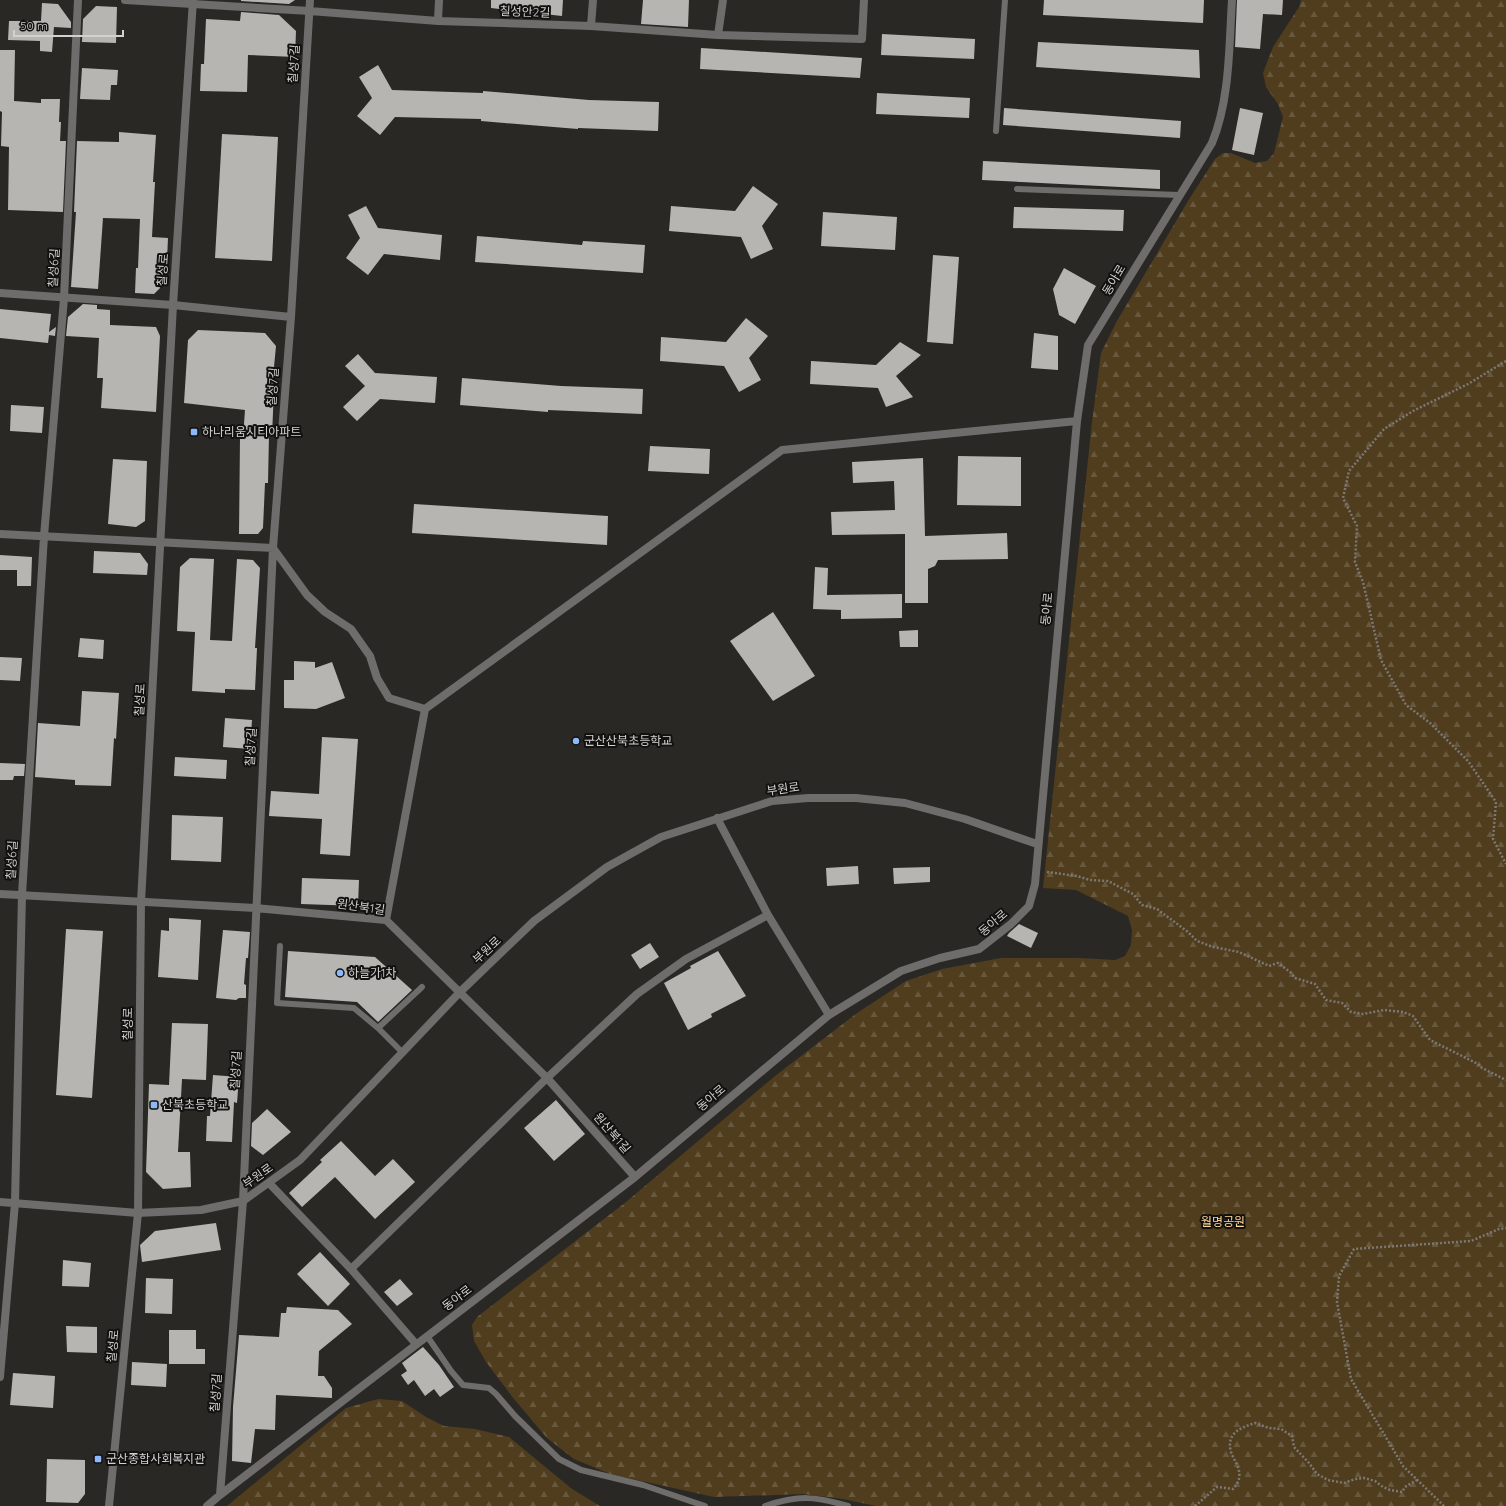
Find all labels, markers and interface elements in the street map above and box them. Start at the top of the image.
street label: 칠성안2길 [499,3,551,20]
scale bar [14,12,123,38]
text: 50 m [20,18,48,33]
street label: 칠성7길 [285,44,302,84]
street label: 칠성6길 [45,248,62,288]
street label: 칠성로 [154,253,171,287]
street label: 동아로 [1099,262,1129,298]
street label: 칠성7길 [264,367,281,407]
place label: 하나리움시티아파트 [202,424,301,439]
marker: 하나리움시티아파트 [189,427,199,437]
street label: 동아로 [1038,592,1055,626]
street label: 칠성로 [131,683,148,717]
street label: 칠성7길 [242,727,259,767]
place label: 군산산북초등학교 [584,733,672,748]
marker: 군산산북초등학교 [571,736,581,746]
street label: 부원로 [765,779,800,798]
street label: 칠성6길 [3,840,20,880]
street label: 원산북1길 [336,896,386,917]
street label: 동아로 [975,906,1010,939]
street label: 부원로 [469,933,504,966]
place label: 하늘가1차 [348,965,397,980]
marker: 하늘가1차 [335,968,345,978]
street label: 칠성로 [120,1007,135,1041]
street label: 칠성7길 [227,1050,244,1090]
street label: 동아로 [693,1081,728,1114]
place label: 산북초등학교 [162,1097,228,1112]
marker: 산북초등학교 [149,1100,159,1110]
street label: 원산북1길 [591,1109,634,1156]
street label: 부원로 [240,1160,276,1191]
park label: 월명공원 [1201,1214,1245,1229]
street label: 동아로 [439,1282,474,1314]
street label: 칠성로 [103,1329,122,1363]
street label: 칠성7길 [207,1373,224,1413]
place label: 군산종합사회복지관 [106,1451,205,1466]
marker: 군산종합사회복지관 [93,1454,103,1464]

